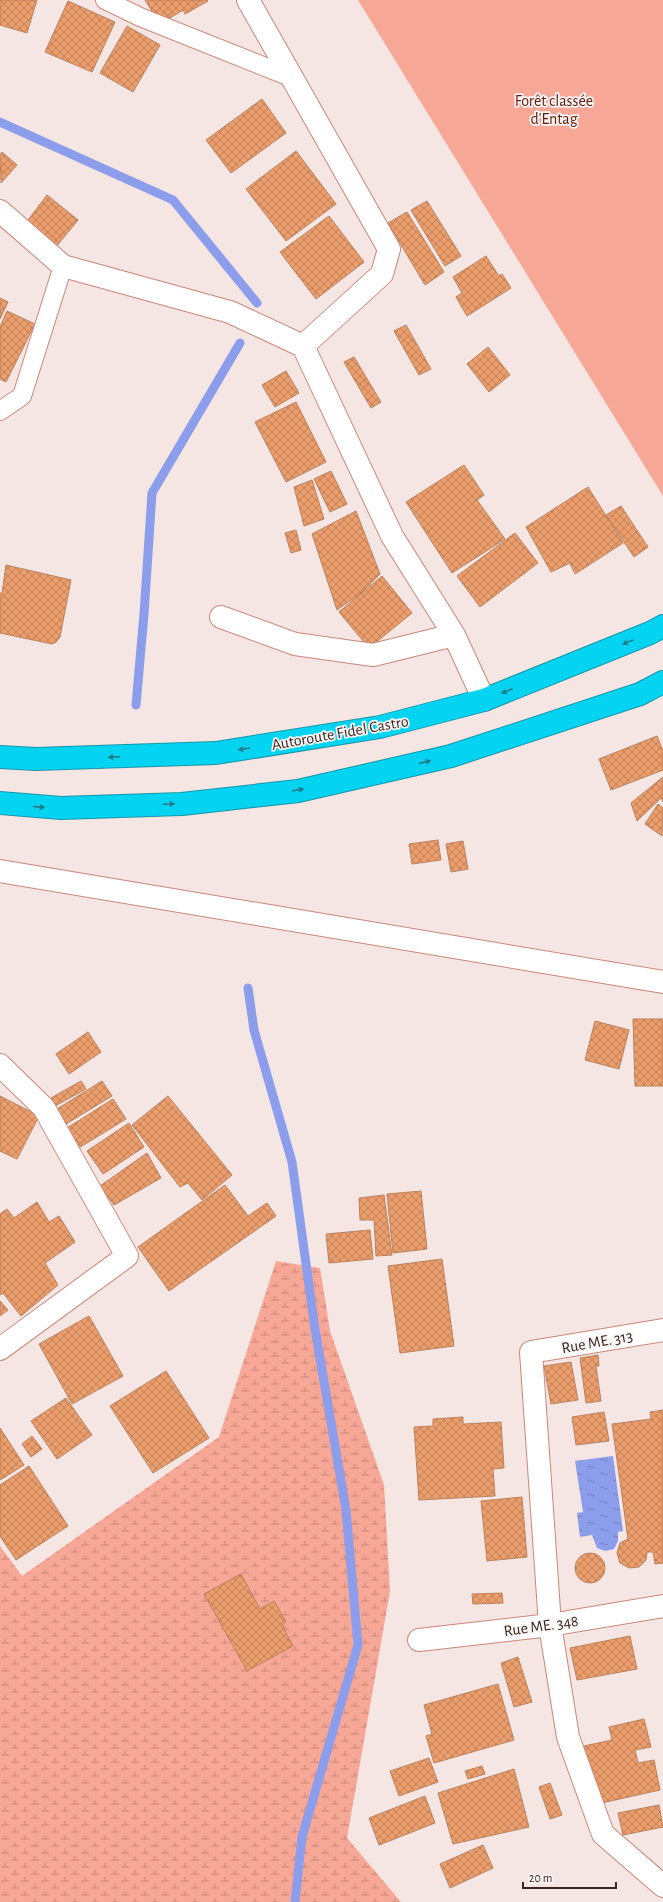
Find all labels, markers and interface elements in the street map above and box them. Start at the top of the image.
park label: Forêt classée d'Entag [515,93,593,127]
one-way arrow [621,640,633,646]
one-way arrow [500,688,512,694]
street label: Autoroute Fidel Castro [271,713,410,753]
one-way arrow [238,746,250,752]
one-way arrow [108,753,120,760]
one-way arrow [419,758,431,764]
one-way arrow [292,787,304,793]
one-way arrow [163,801,175,808]
one-way arrow [33,803,45,810]
street label: Rue ME. 313 [560,1328,634,1356]
street label: Rue ME. 348 [503,1613,580,1639]
scale bar [523,1864,616,1890]
text: 20 m [529,1872,552,1884]

